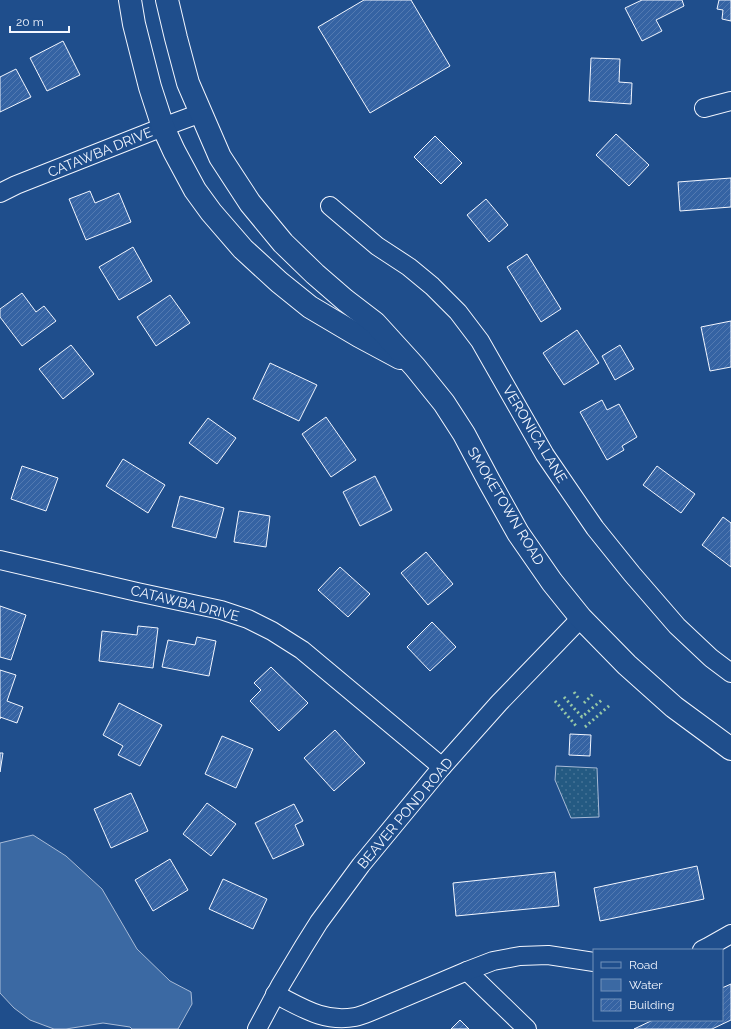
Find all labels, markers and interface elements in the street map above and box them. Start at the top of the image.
scale bar [10,8,69,34]
text: 20 m [16,15,44,29]
street label: CATAWBA DRIVE [45,124,155,180]
street label: VERONICA LANE [500,382,570,486]
street label: SMOKETOWN ROAD [464,444,548,568]
street label: CATAWBA DRIVE [129,582,241,624]
street label: BEAVER POND ROAD [354,754,456,872]
legend [593,949,723,1021]
text: Road [629,958,658,972]
text: Water [629,978,663,992]
text: Building [629,998,675,1012]

